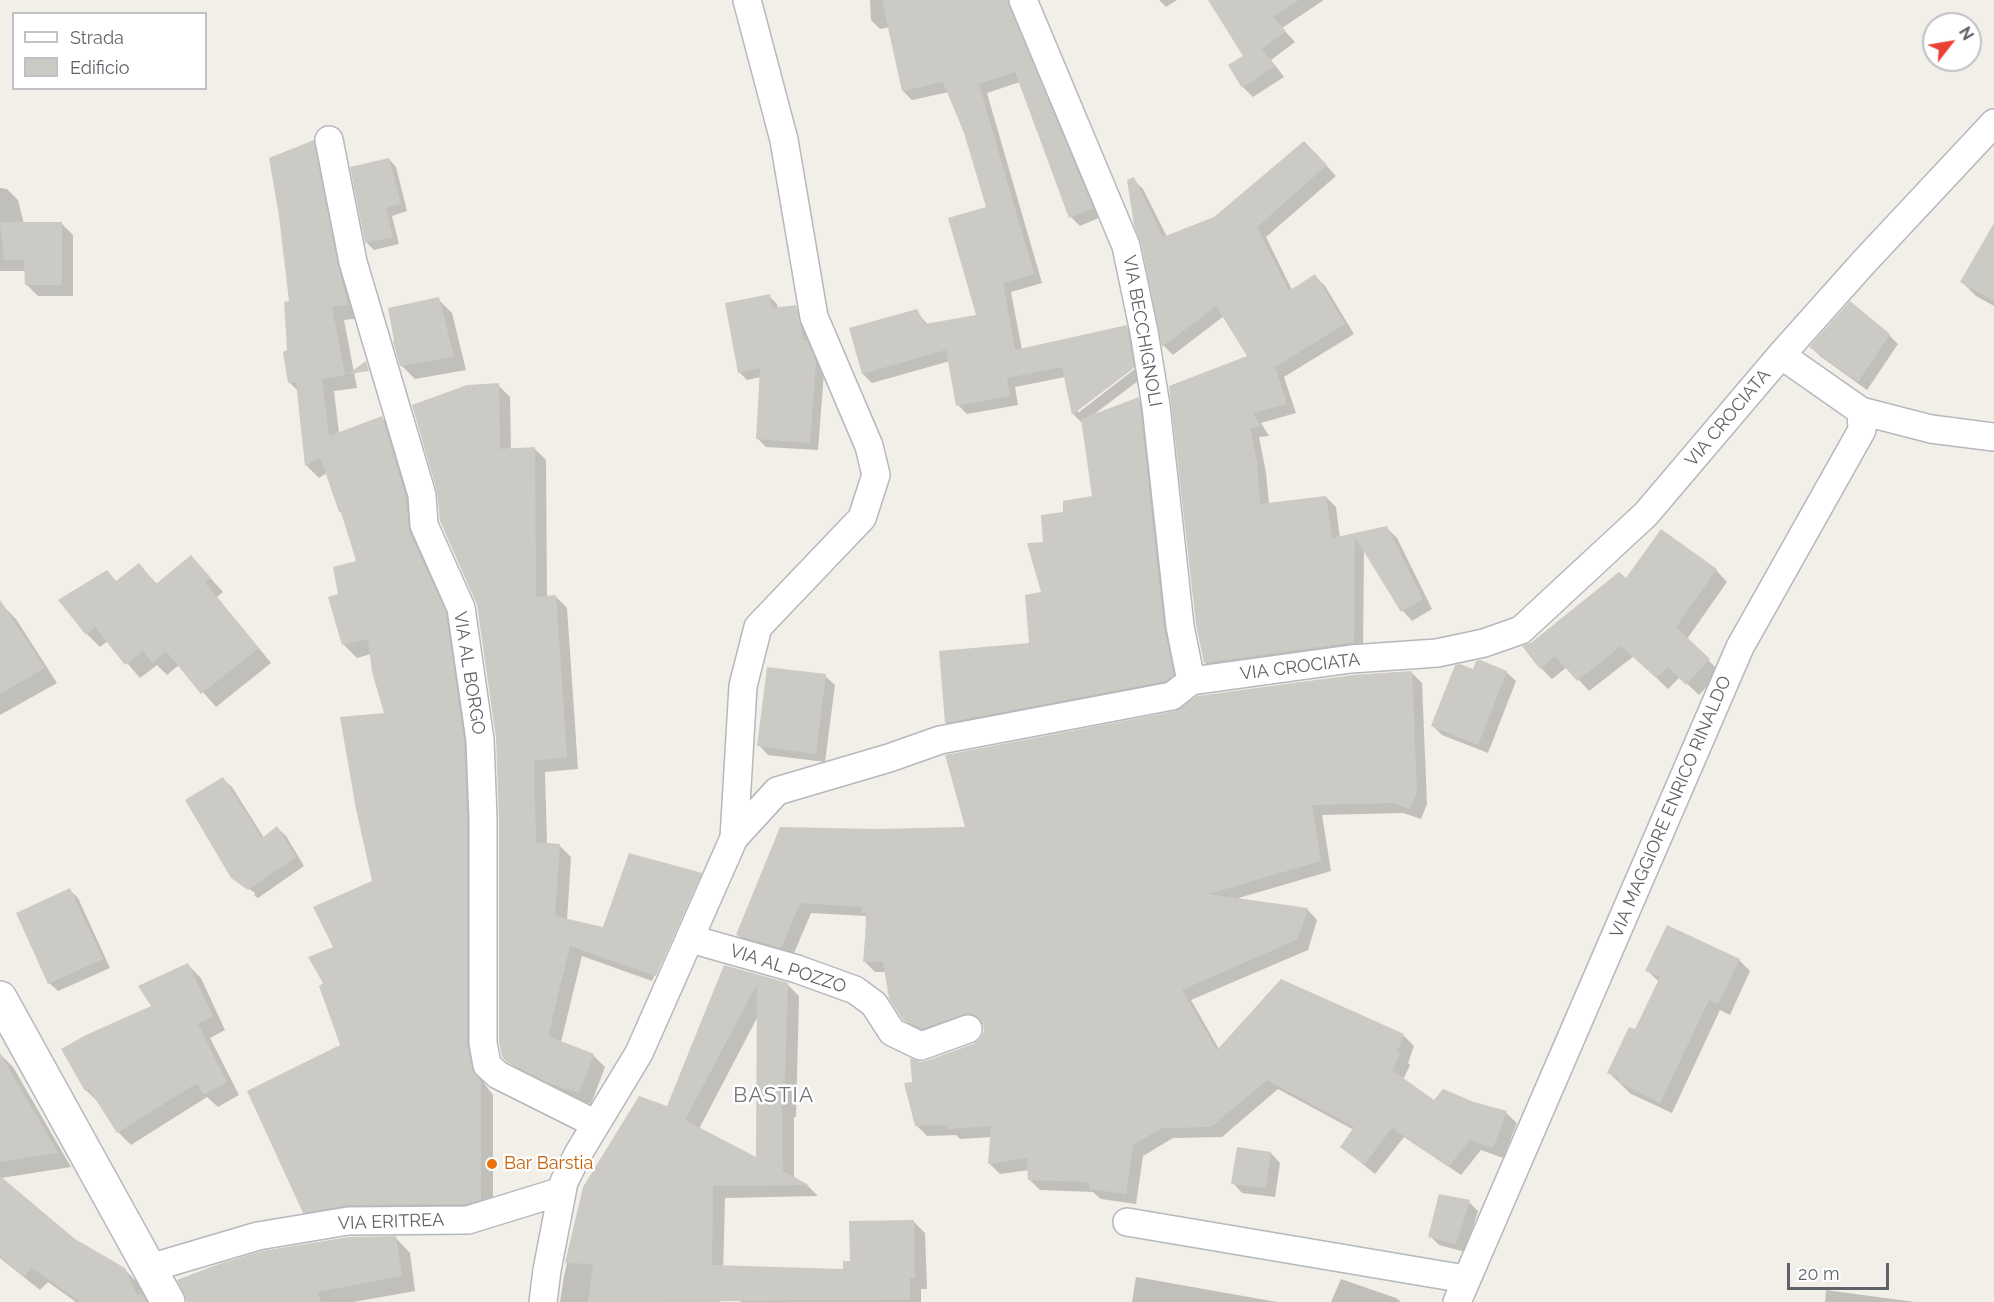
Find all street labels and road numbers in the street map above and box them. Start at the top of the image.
street label: VIA BECCHIGNOLI [1118,253,1166,409]
street label: VIA CROCIATA [1681,365,1775,471]
street label: VIA AL BORGO [449,610,489,736]
street label: VIA CROCIATA [1239,649,1361,685]
street label: VIA MAGGIORE ENRICO RINALDO [1606,673,1736,941]
street label: VIA AL POZZO [727,940,849,998]
street label: VIA ERITREA [337,1209,445,1235]

